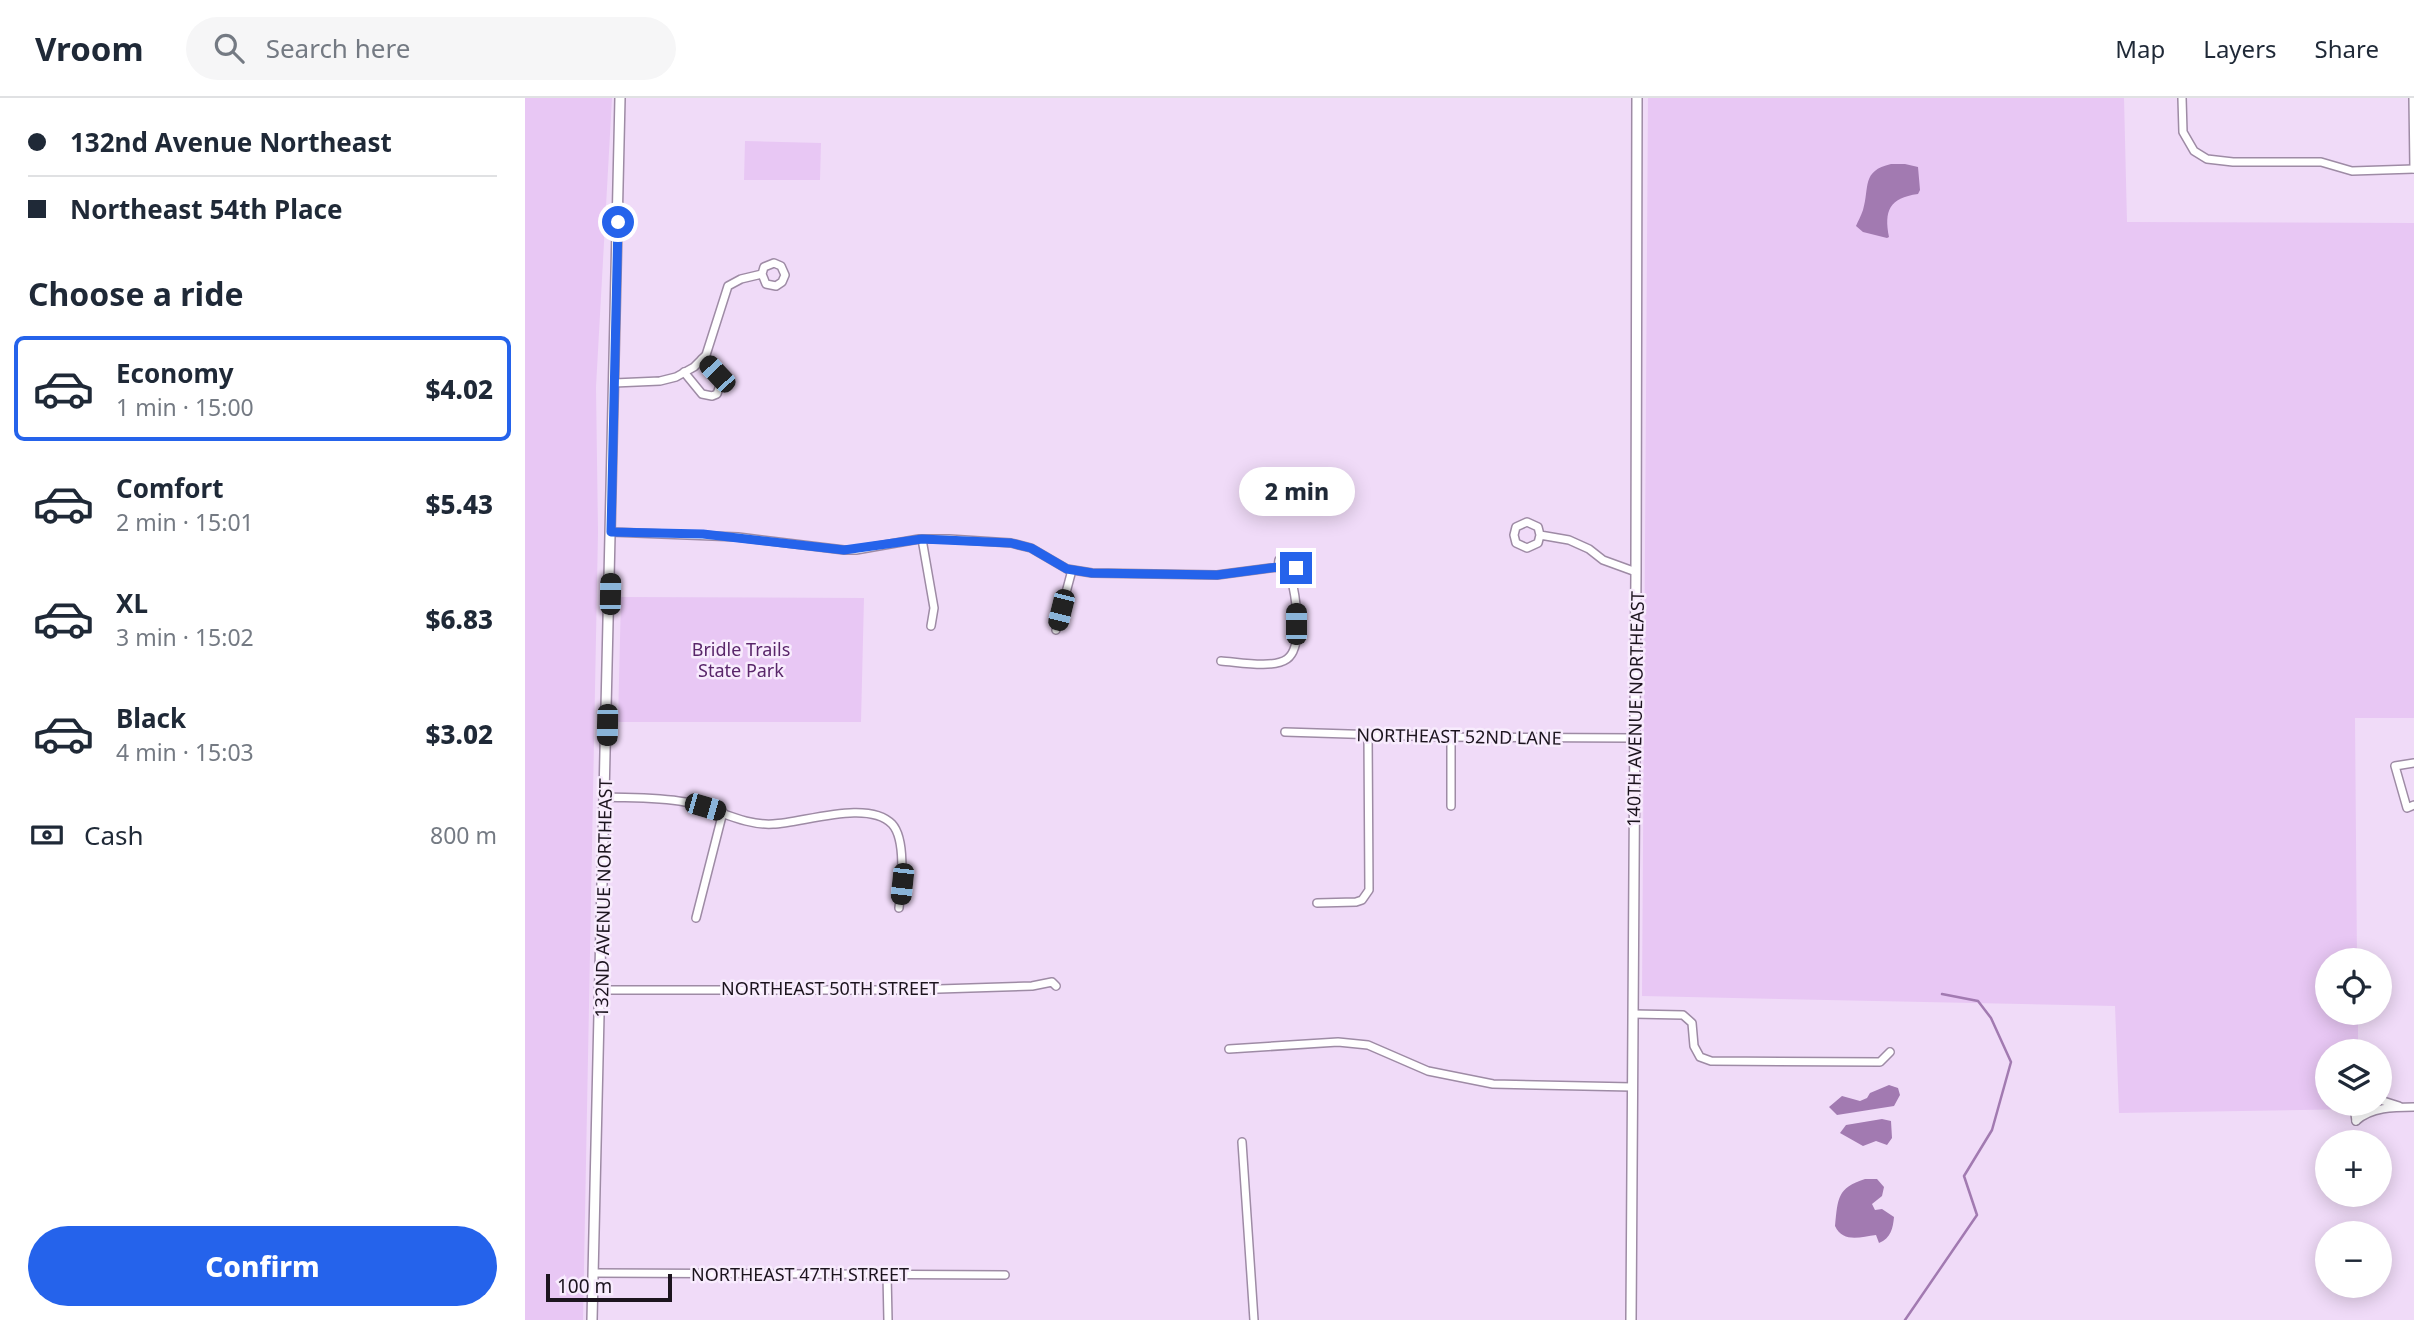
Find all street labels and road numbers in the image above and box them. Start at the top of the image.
street label: 140TH AVENUE NORTHEAST [1621,591,1649,827]
street label: NORTHEAST 52ND LANE [1356,722,1562,750]
street label: 132ND AVENUE NORTHEAST [589,778,617,1018]
street label: NORTHEAST 50TH STREET [721,976,939,1000]
street label: NORTHEAST 47TH STREET [691,1262,909,1286]

